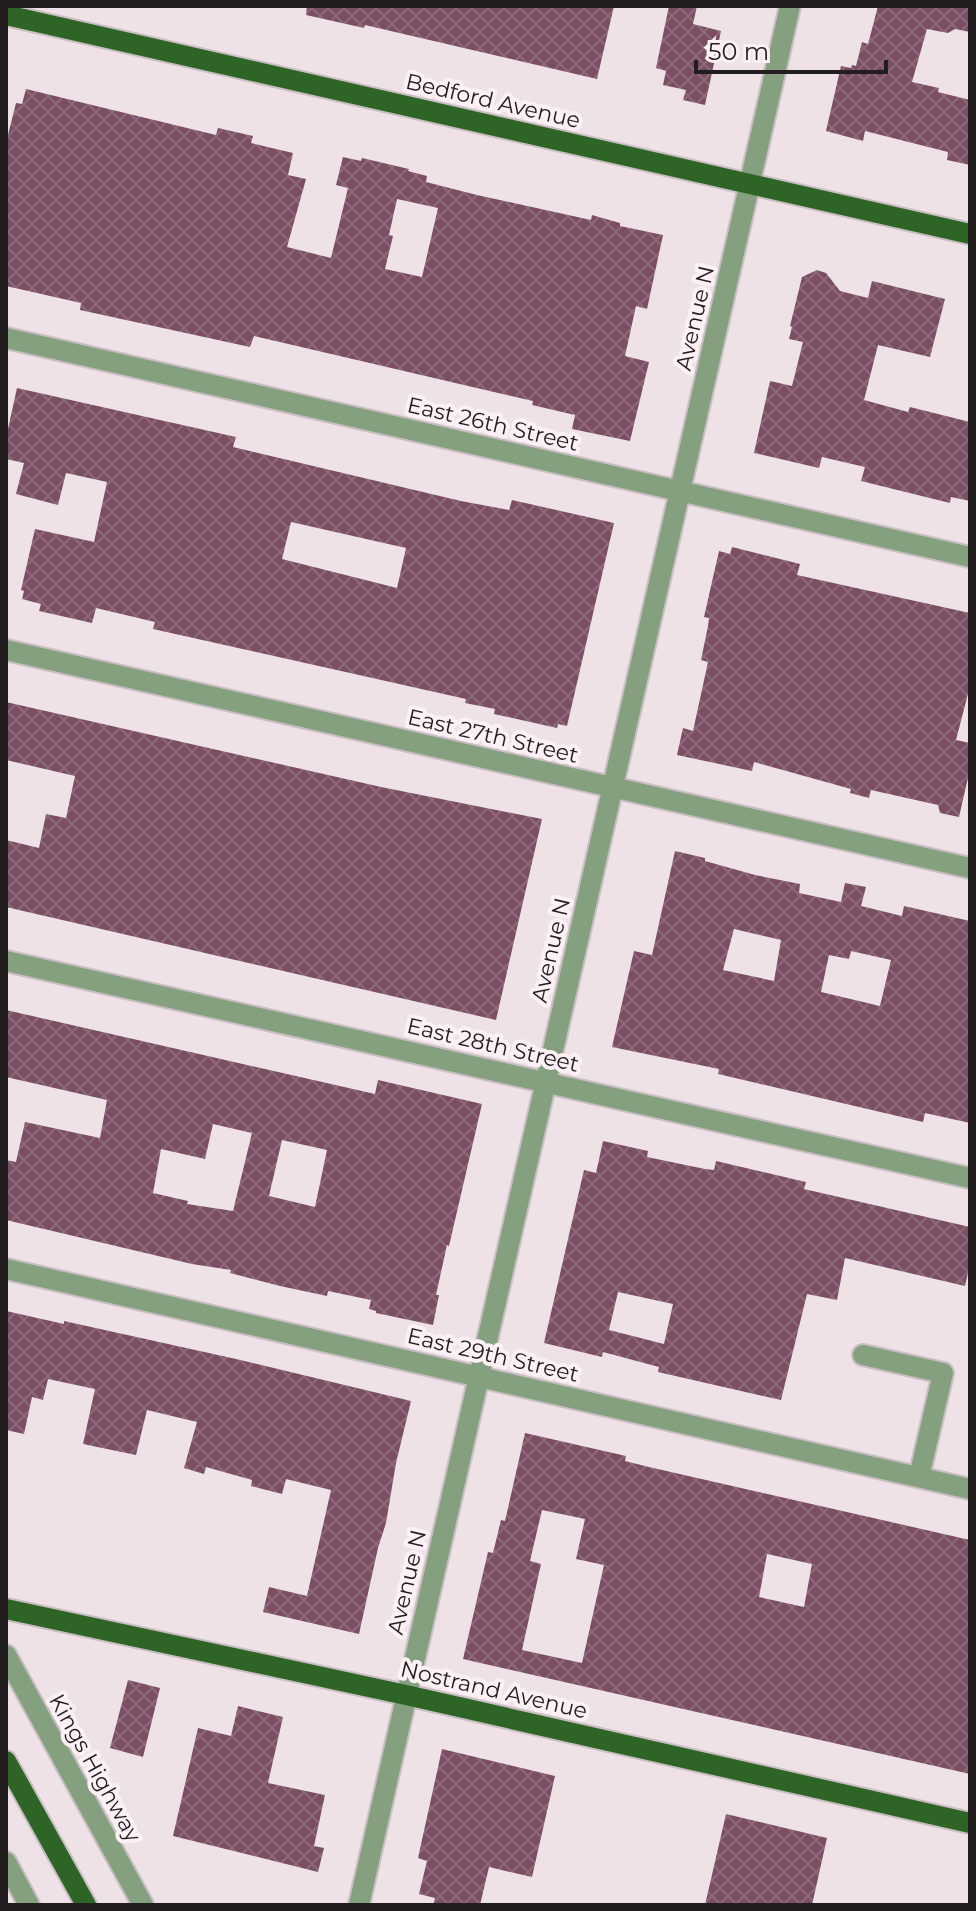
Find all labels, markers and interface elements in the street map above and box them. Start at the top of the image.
scale bar [696,24,886,74]
text: 50 m [708,37,769,66]
street label: Bedford Avenue [403,68,583,134]
street label: Avenue N [670,263,720,373]
street label: East 26th Street [405,391,581,457]
street label: East 27th Street [405,703,581,769]
street label: Avenue N [526,895,576,1005]
street label: East 28th Street [404,1012,582,1078]
street label: East 29th Street [405,1322,581,1388]
street label: Avenue N [382,1527,432,1637]
street label: Nostrand Avenue [398,1655,590,1725]
street label: Kings Highway [43,1689,147,1847]

